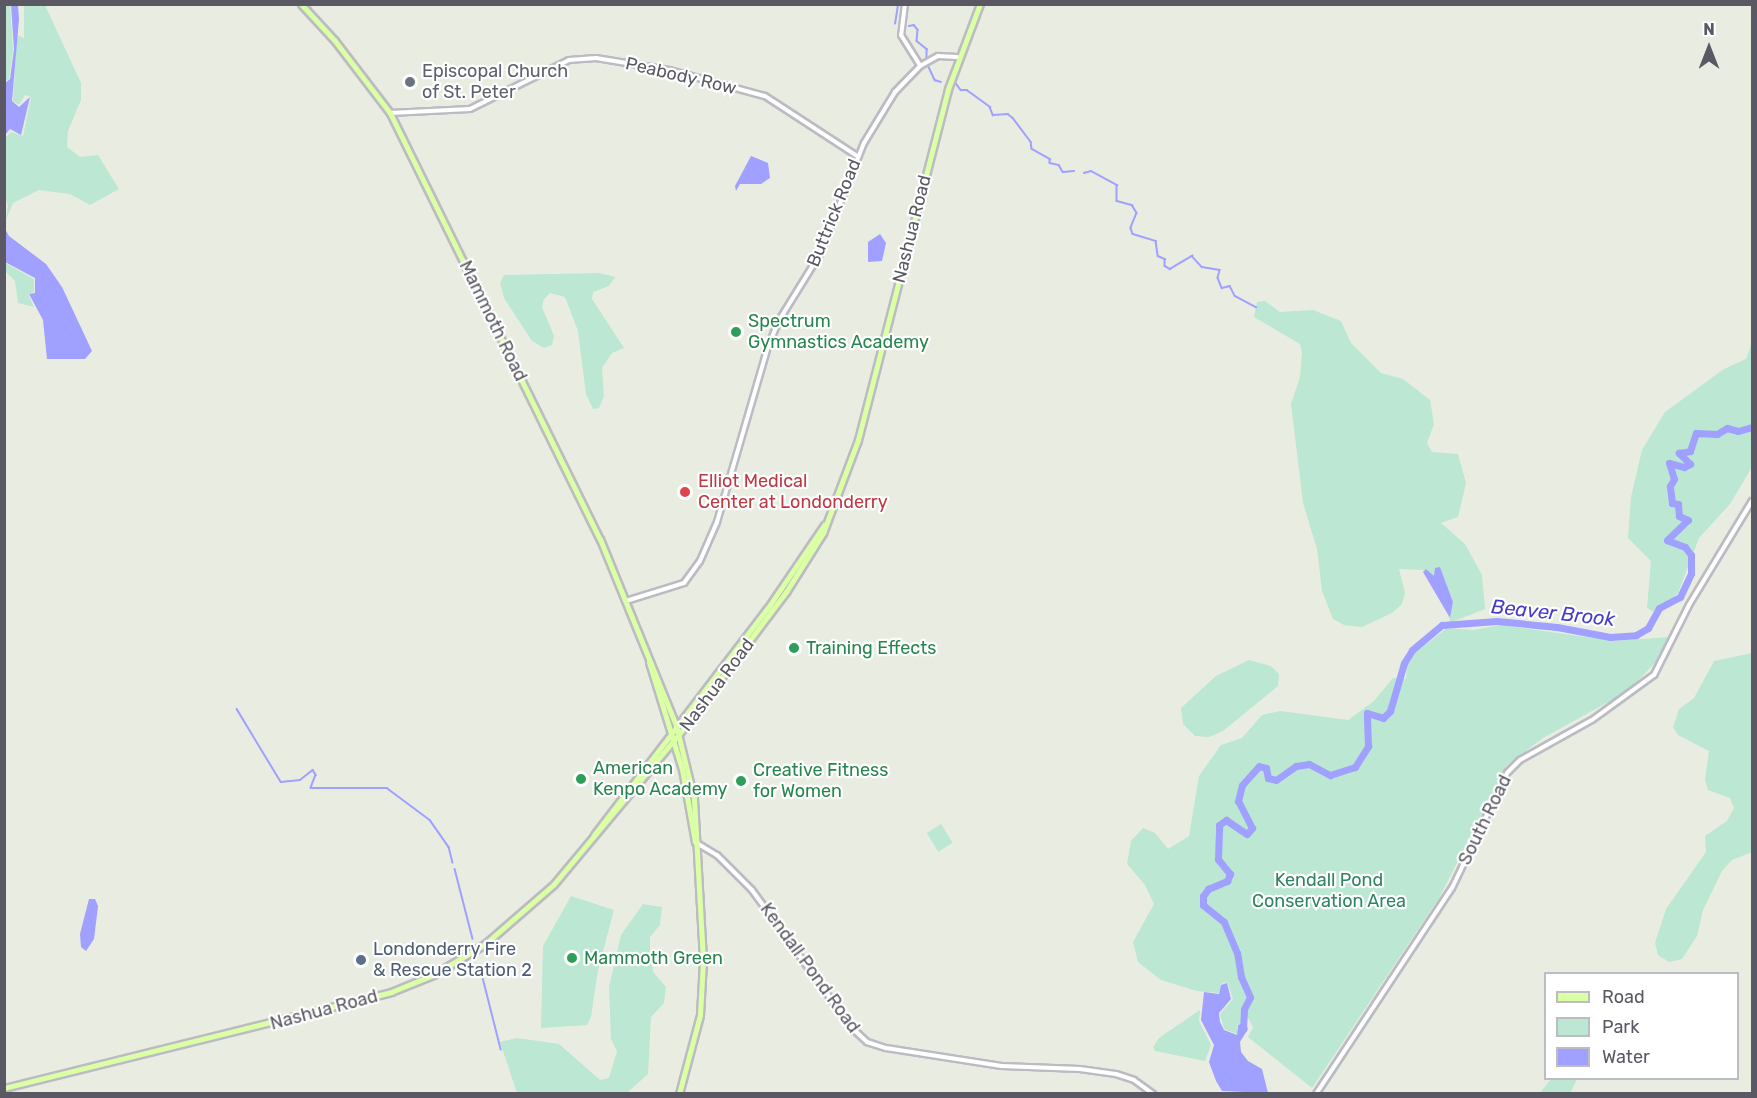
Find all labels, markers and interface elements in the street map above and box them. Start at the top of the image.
north arrow [1679,18,1739,78]
text: N [1703,20,1715,39]
street label: Peabody Row [623,53,739,99]
place label: Episcopal Church of St. Peter [422,61,568,104]
marker: Episcopal Church of St. Peter [403,75,417,89]
street label: Buttrick Road [803,156,865,270]
street label: Nashua Road [888,173,936,285]
street label: Mammoth Road [454,257,532,385]
place label: Spectrum Gymnastics Academy [748,311,929,354]
marker: Spectrum Gymnastics Academy [729,325,743,339]
place label: Elliot Medical Center at Londonderry [698,471,888,514]
marker: Elliot Medical Center at Londonderry [676,483,694,501]
water label: Beaver Brook [1490,595,1616,631]
street label: Nashua Road [675,634,759,736]
place label: Training Effects [806,637,936,659]
marker: Training Effects [787,641,801,655]
place label: American Kenpo Academy [593,758,728,800]
place label: Creative Fitness for Women [753,760,888,802]
street label: South Road [1454,771,1516,869]
marker: American Kenpo Academy [574,772,588,786]
marker: Creative Fitness for Women [734,774,748,788]
park label: Kendall Pond Conservation Area [1252,870,1406,912]
street label: Kendall Pond Road [756,899,864,1037]
place label: Londonderry Fire & Rescue Station 2 [373,939,532,982]
place label: Mammoth Green [584,947,723,969]
marker: Mammoth Green [565,951,579,965]
marker: Londonderry Fire & Rescue Station 2 [354,953,368,967]
legend [1544,972,1739,1080]
street label: Nashua Road [268,985,380,1035]
text: Road [1602,986,1645,1008]
text: Park [1602,1016,1639,1038]
text: Water [1602,1046,1650,1068]

